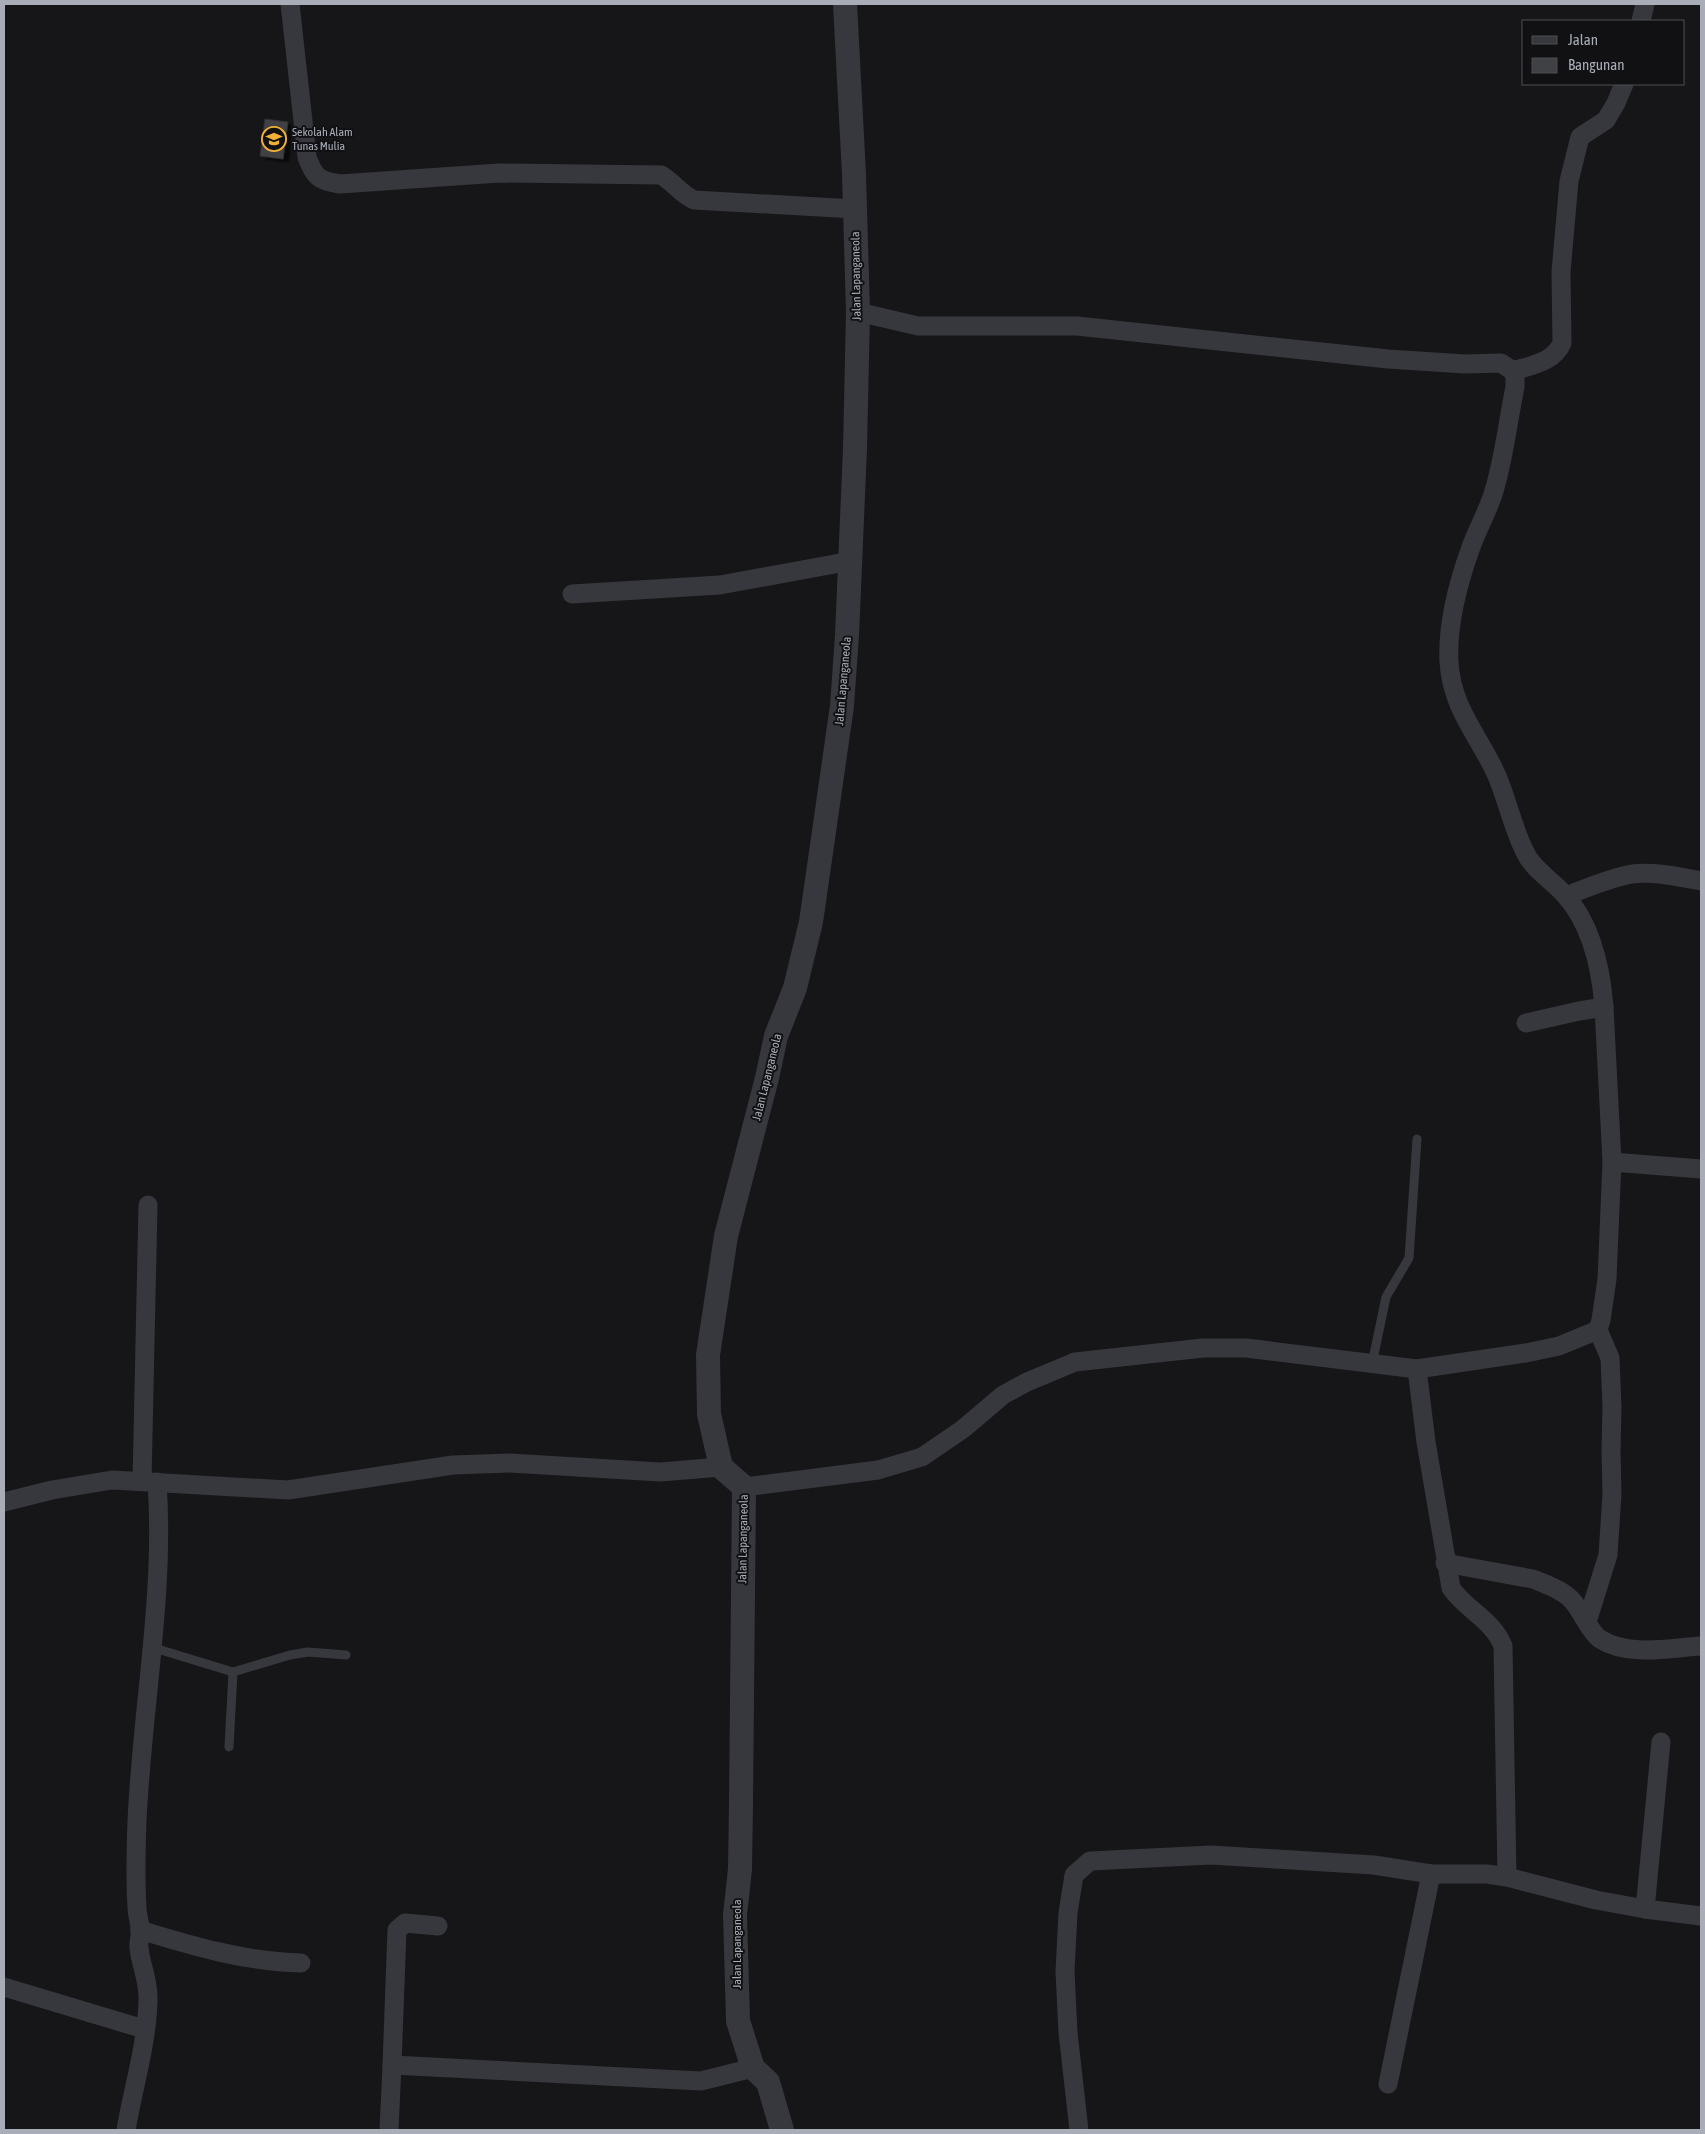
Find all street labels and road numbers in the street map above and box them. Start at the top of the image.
street label: Jalan Lapanganeola [848,231,864,321]
street label: Jalan Lapanganeola [832,636,854,726]
street label: Jalan Lapanganeola [749,1032,785,1122]
street label: Jalan Lapanganeola [735,1494,751,1584]
street label: Jalan Lapanganeola [730,1899,744,1989]

